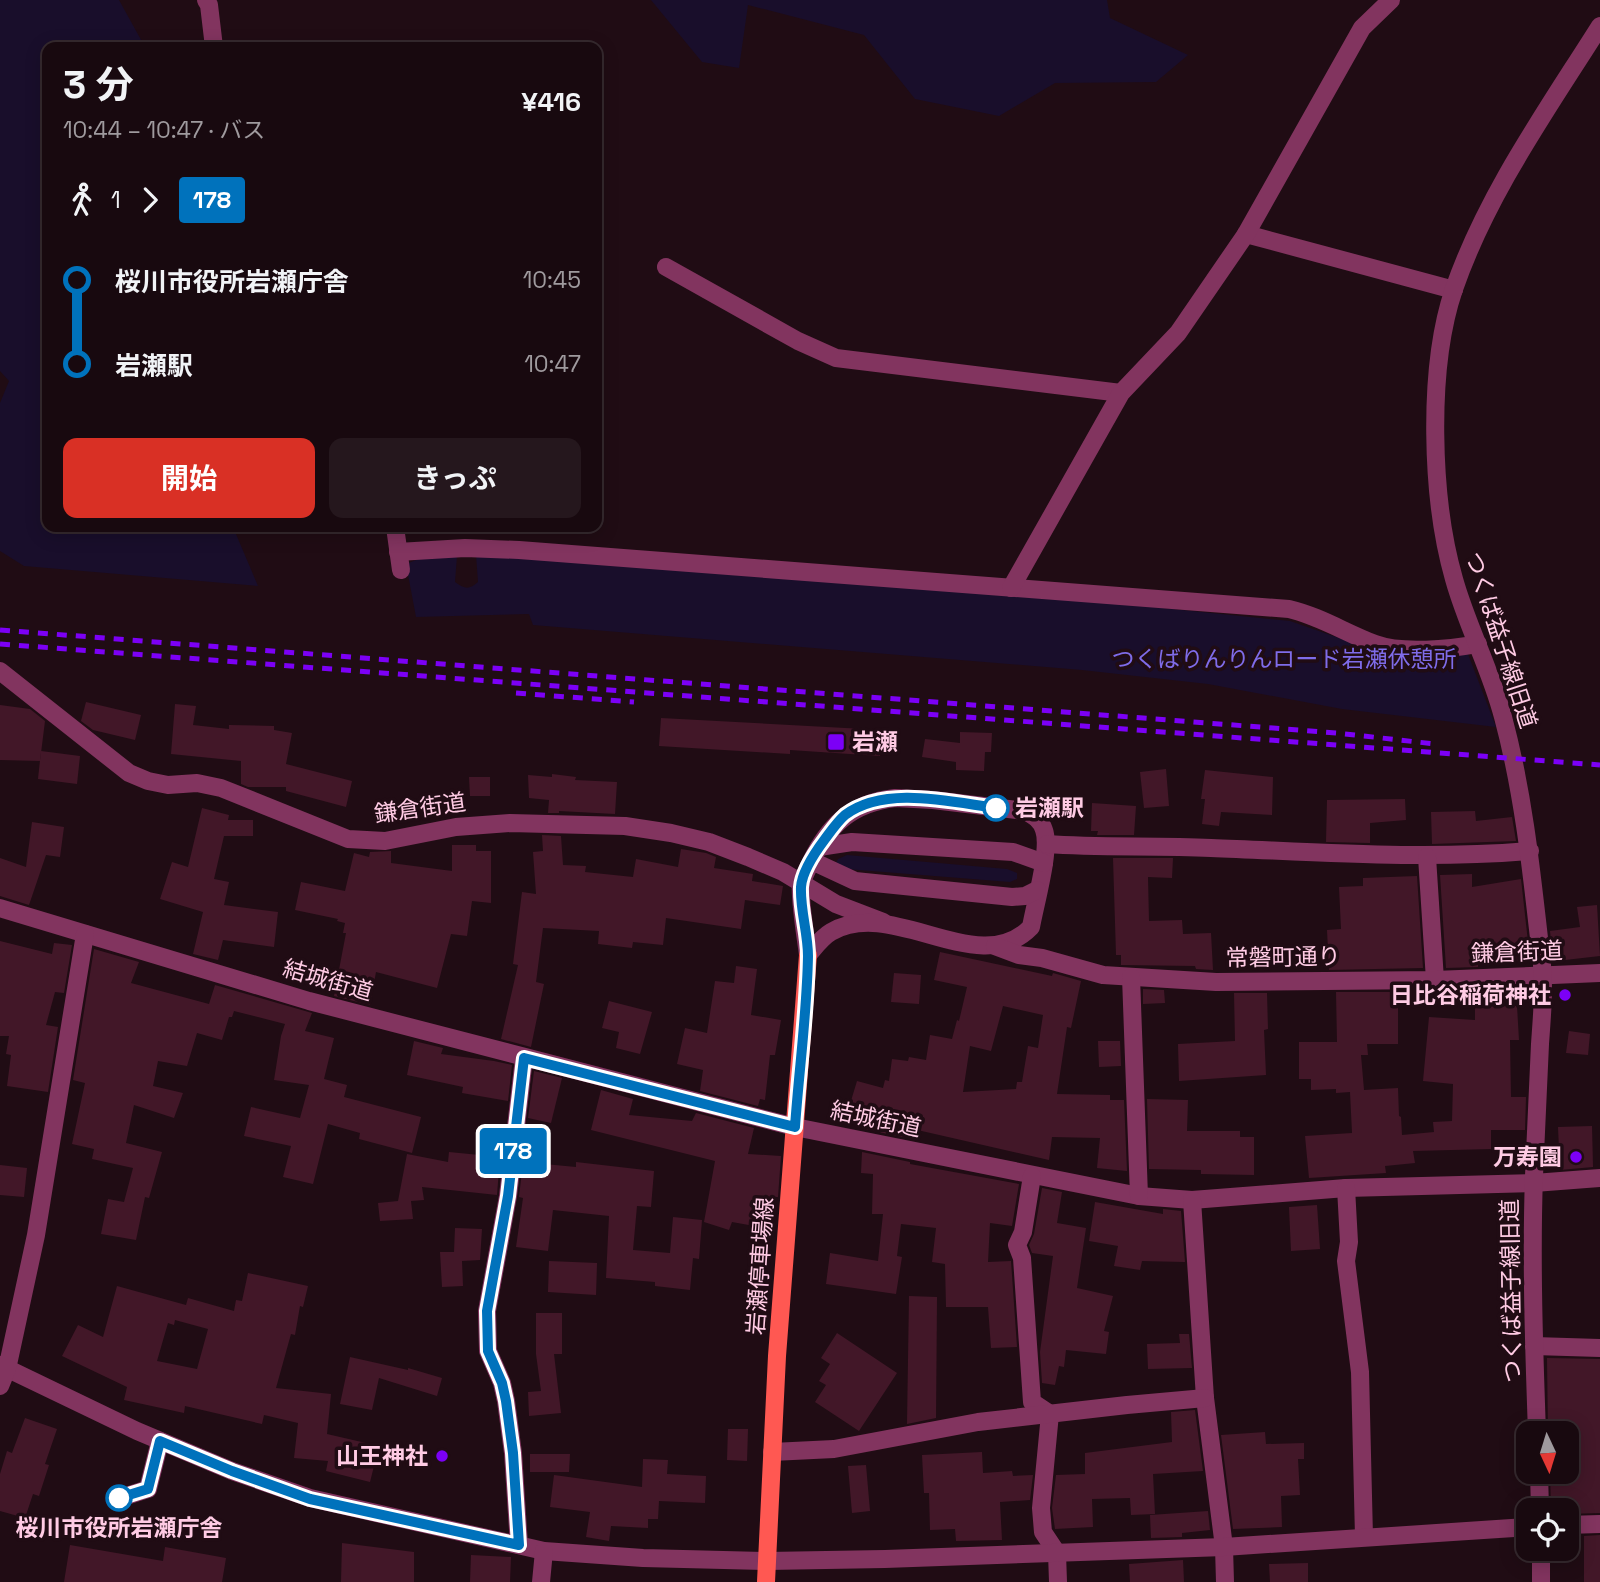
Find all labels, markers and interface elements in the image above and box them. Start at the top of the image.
text: 3 分 [63,61,134,109]
text: ¥416 [522,85,581,119]
text: 10:44 – 10:47 · バス [63,115,265,145]
icon: walk [63,181,101,219]
icon: forward [131,181,169,219]
text: 178 [193,184,231,215]
text: 1 [111,185,121,215]
text: 桜川市役所岩瀬庁舎 [115,265,349,299]
text: 10:45 [523,265,581,295]
text: 岩瀬駅 [115,349,193,383]
text: 10:47 [524,349,581,379]
button: 開始 [63,438,315,518]
button: きっぷ [329,438,581,518]
street label: つくば益子線旧道 [1458,548,1544,732]
park label: つくばりんりんロード岩瀬休憩所 [1112,644,1457,674]
place label: 岩瀬 [852,727,898,757]
marker: 岩瀬 [826,732,846,752]
street label: 鎌倉街道 [372,787,468,829]
place label: 岩瀬駅 [1015,793,1084,823]
marker: 岩瀬駅 [983,795,1009,821]
street label: 鎌倉街道 [1471,935,1563,969]
street label: 常磐町通り [1225,941,1341,973]
street label: 結城街道 [280,953,376,1007]
place label: 日比谷稲荷神社 [1390,980,1551,1010]
marker: 日比谷稲荷神社 [1557,987,1573,1003]
street label: 結城街道 [828,1095,924,1143]
line badge: 178 [473,1128,553,1174]
text: 178 [494,1135,532,1166]
place label: 万寿園 [1493,1142,1562,1172]
marker: 万寿園 [1568,1149,1584,1165]
street label: 岩瀬停車場線 [740,1196,780,1336]
street label: つくば益子線旧道 [1494,1199,1528,1383]
north arrow [1516,1421,1578,1484]
map controls [1516,1421,1579,1561]
place label: 山王神社 [336,1441,428,1471]
marker: 山王神社 [434,1448,450,1464]
marker: 桜川市役所岩瀬庁舎 [106,1485,132,1511]
button: locate [1516,1498,1579,1561]
place label: 桜川市役所岩瀬庁舎 [16,1513,223,1543]

